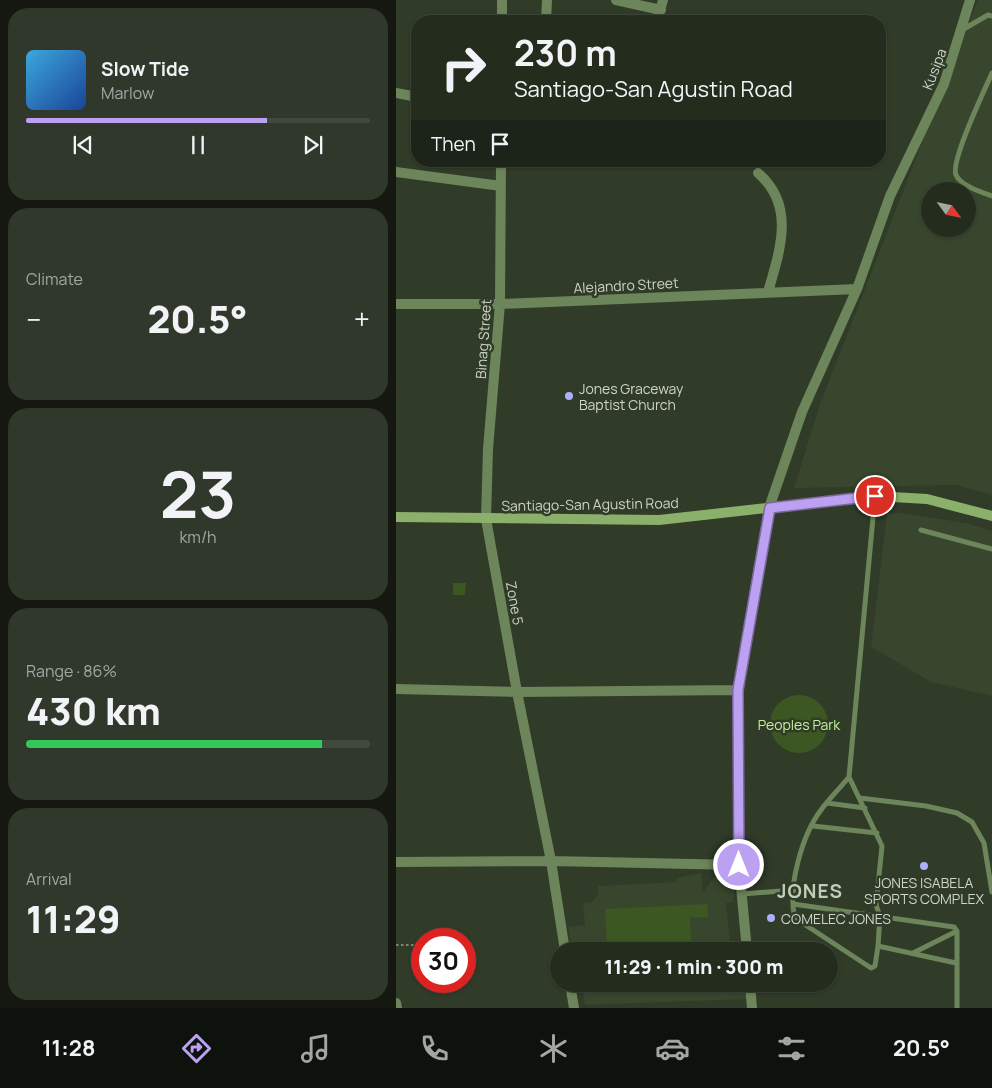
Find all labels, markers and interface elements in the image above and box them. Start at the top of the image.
text: 230 m [514,29,617,77]
icon: right [431,35,496,100]
street label: Kusipa [917,46,951,92]
text: Slow Tide [101,56,189,82]
text: Santiago-San Agustin Road [514,74,793,104]
text: Marlow [101,82,154,104]
icon: arrive [486,130,514,158]
icon: previous [69,131,97,159]
icon: pause [184,131,212,159]
icon: next [299,131,327,159]
text: Then [431,131,476,157]
north arrow [921,182,976,238]
map controls [921,182,976,237]
text: Climate [26,268,83,290]
street label: Alejandro Street [573,273,679,297]
text: 20.5° [147,292,248,344]
street label: Binag Street [471,298,495,380]
text: − [26,300,41,338]
text: + [354,300,370,338]
place label: Jones Graceway Baptist Church [579,379,684,414]
marker: Jones Graceway Baptist Church [563,390,575,402]
text: 23 [160,449,236,538]
pin [854,475,896,517]
icon: arrive [861,482,889,510]
street label: Santiago-San Agustin Road [501,493,679,515]
text: km/h [179,526,217,548]
street label: Zone 5 [502,580,528,626]
text: Range · 86% [26,660,117,682]
text: 430 km [26,684,161,736]
park label: Peoples Park [758,715,841,734]
position arrow [712,838,764,890]
marker: JONES ISABELA SPORTS COMPLEX [918,860,930,872]
text: Arrival [26,868,72,890]
place label: JONES ISABELA SPORTS COMPLEX [864,873,984,908]
district label: JONES [777,878,843,904]
text: 11:29 [26,892,121,944]
place label: COMELEC JONES [781,909,891,928]
marker: COMELEC JONES [765,912,777,924]
speed limit sign: 30 [411,928,476,993]
text: 11:29 · 1 min · 300 m [605,954,783,980]
icon: directions [179,1031,214,1066]
icon: music [298,1031,333,1066]
icon: phone [417,1031,452,1066]
icon: climate [536,1031,571,1066]
icon: car [655,1031,690,1066]
icon: filters [774,1031,809,1066]
text: 11:28 [42,1033,95,1063]
text: 20.5° [893,1033,950,1063]

